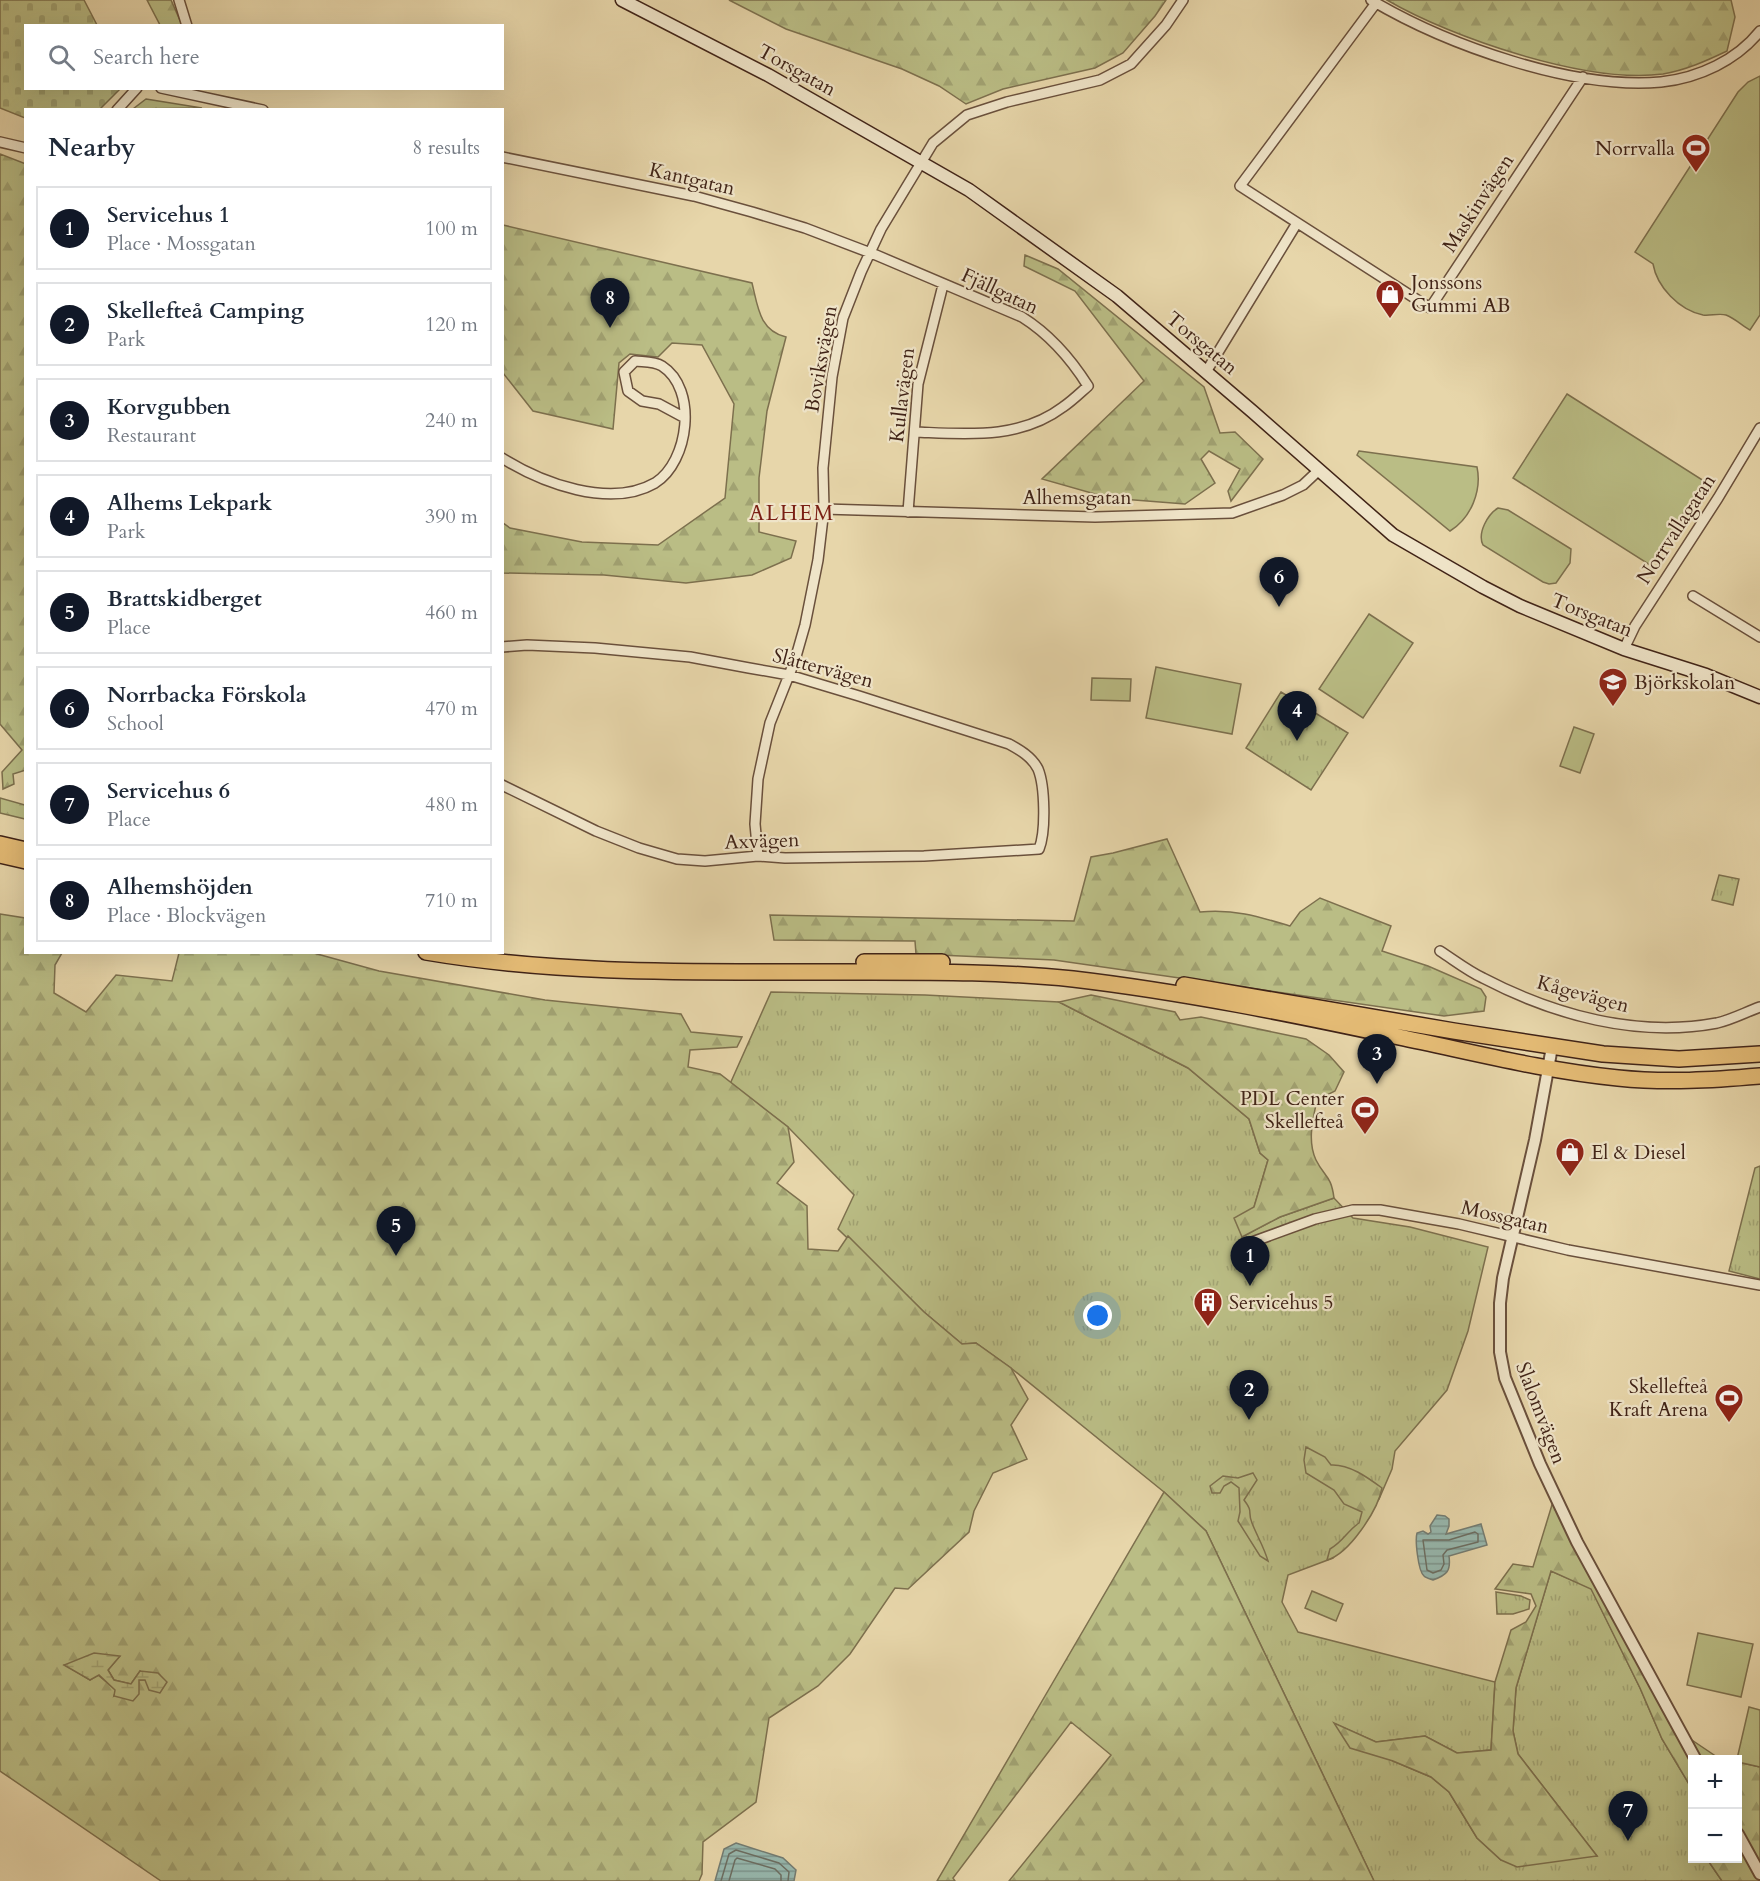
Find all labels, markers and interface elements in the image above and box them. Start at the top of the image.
search box [24,24,504,90]
street label: Torsgatan [753,37,842,103]
icon: search [45,41,78,74]
text: Search here [93,42,200,72]
text: Nearby [48,130,136,165]
sports icon: Norrvalla [1680,132,1712,174]
text: 8 results [412,134,480,161]
place label: Norrvalla [1595,135,1675,162]
street label: Maskinvägen [1436,148,1520,258]
street label: Kantgatan [646,156,738,202]
text: Servicehus 1 [107,200,230,230]
text: 1 [64,215,75,242]
text: 100 m [425,215,478,242]
text: Place · Mossgatan [107,230,256,257]
street label: Fjällgatan [957,261,1044,321]
place label: Jonssons Gummi AB [1408,269,1510,319]
pin: 8 [590,278,630,328]
shop icon: Jonssons Gummi AB [1374,278,1406,320]
text: Skellefteå Camping [107,296,304,326]
street label: Boviksvägen [798,303,844,415]
street label: Torsgatan [1161,305,1244,381]
text: 2 [64,311,75,338]
text: 120 m [425,311,478,338]
text: Park [107,326,145,353]
street label: Kullavägen [883,345,921,444]
text: Korvgubben [107,392,231,422]
text: 3 [64,407,75,434]
text: 240 m [425,407,478,434]
text: Restaurant [107,422,196,449]
street label: Norrvallagatan [1630,468,1722,589]
street label: Alhemsgatan [1022,484,1132,511]
text: Alhems Lekpark [107,488,272,518]
district label: ALHEM [749,499,835,528]
text: 4 [64,503,75,530]
text: 390 m [425,503,478,530]
text: Park [107,518,145,545]
pin: 6 [1260,558,1298,607]
text: Brattskidberget [107,584,262,614]
street label: Torsgatan [1547,586,1637,644]
text: 5 [64,599,75,626]
text: 460 m [425,599,478,626]
text: Place [107,614,151,641]
street label: Slåttervägen [770,642,877,695]
school or university icon: Björkskolan [1597,666,1629,708]
place label: Björkskolan [1634,669,1736,696]
text: Norrbacka Förskola [107,680,307,710]
pin: 4 [1278,692,1316,741]
text: 6 [64,695,75,722]
text: 470 m [425,695,478,722]
text: School [107,710,164,737]
text: Servicehus 6 [107,776,230,806]
text: 7 [64,791,75,818]
text: 480 m [425,791,478,818]
text: Place [107,806,151,833]
street label: Axvägen [724,826,800,856]
text: Alhemshöjden [107,872,253,902]
text: 8 [64,887,75,914]
text: 710 m [425,887,478,914]
text: Place · Blockvägen [107,902,266,929]
street label: Kågevägen [1534,969,1633,1019]
pin: 3 [1358,1034,1396,1084]
place label: PDL Center Skellefteå [1240,1085,1345,1135]
sports icon: PDL Center Skellefteå [1349,1094,1381,1136]
shop icon: El & Diesel [1554,1136,1586,1178]
place label: El & Diesel [1591,1139,1686,1166]
street label: Mossgatan [1458,1194,1552,1240]
pin: 5 [376,1206,416,1256]
pin: 1 [1230,1236,1270,1286]
building icon: Servicehus 5 [1192,1286,1224,1328]
place label: Servicehus 5 [1229,1289,1334,1316]
your location [1083,1301,1112,1330]
street label: Slalomvägen [1509,1358,1573,1468]
pin: 2 [1230,1370,1268,1420]
place label: Skellefteå Kraft Arena [1609,1373,1708,1423]
sports icon: Skellefteå Kraft Arena [1713,1382,1745,1424]
map controls [1688,1755,1742,1863]
button: + [1688,1755,1742,1809]
pin: 7 [1608,1792,1648,1841]
button: − [1688,1809,1742,1863]

